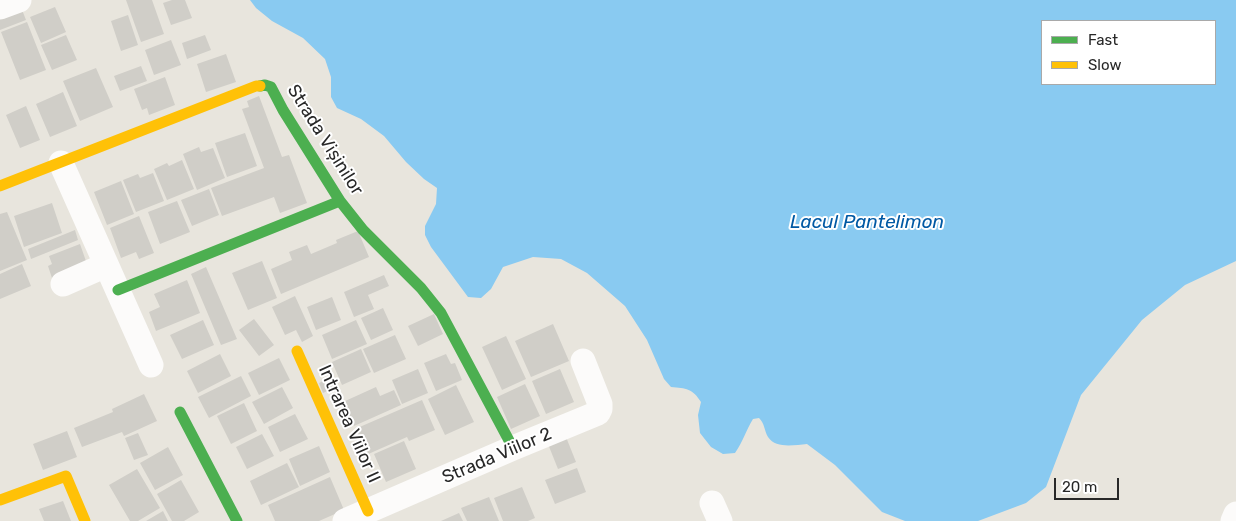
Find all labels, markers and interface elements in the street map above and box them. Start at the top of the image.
legend [1041,20,1216,85]
text: Fast [1088,31,1118,49]
text: Slow [1088,56,1121,74]
street label: Strada Vișinilor [282,81,368,199]
water label: Lacul Pantelimon [790,212,944,234]
street label: Intrarea Viilor II [313,362,385,486]
street label: Strada Viilor 2 [439,423,555,489]
scale bar [1056,468,1121,500]
text: 20 m [1062,478,1097,496]

